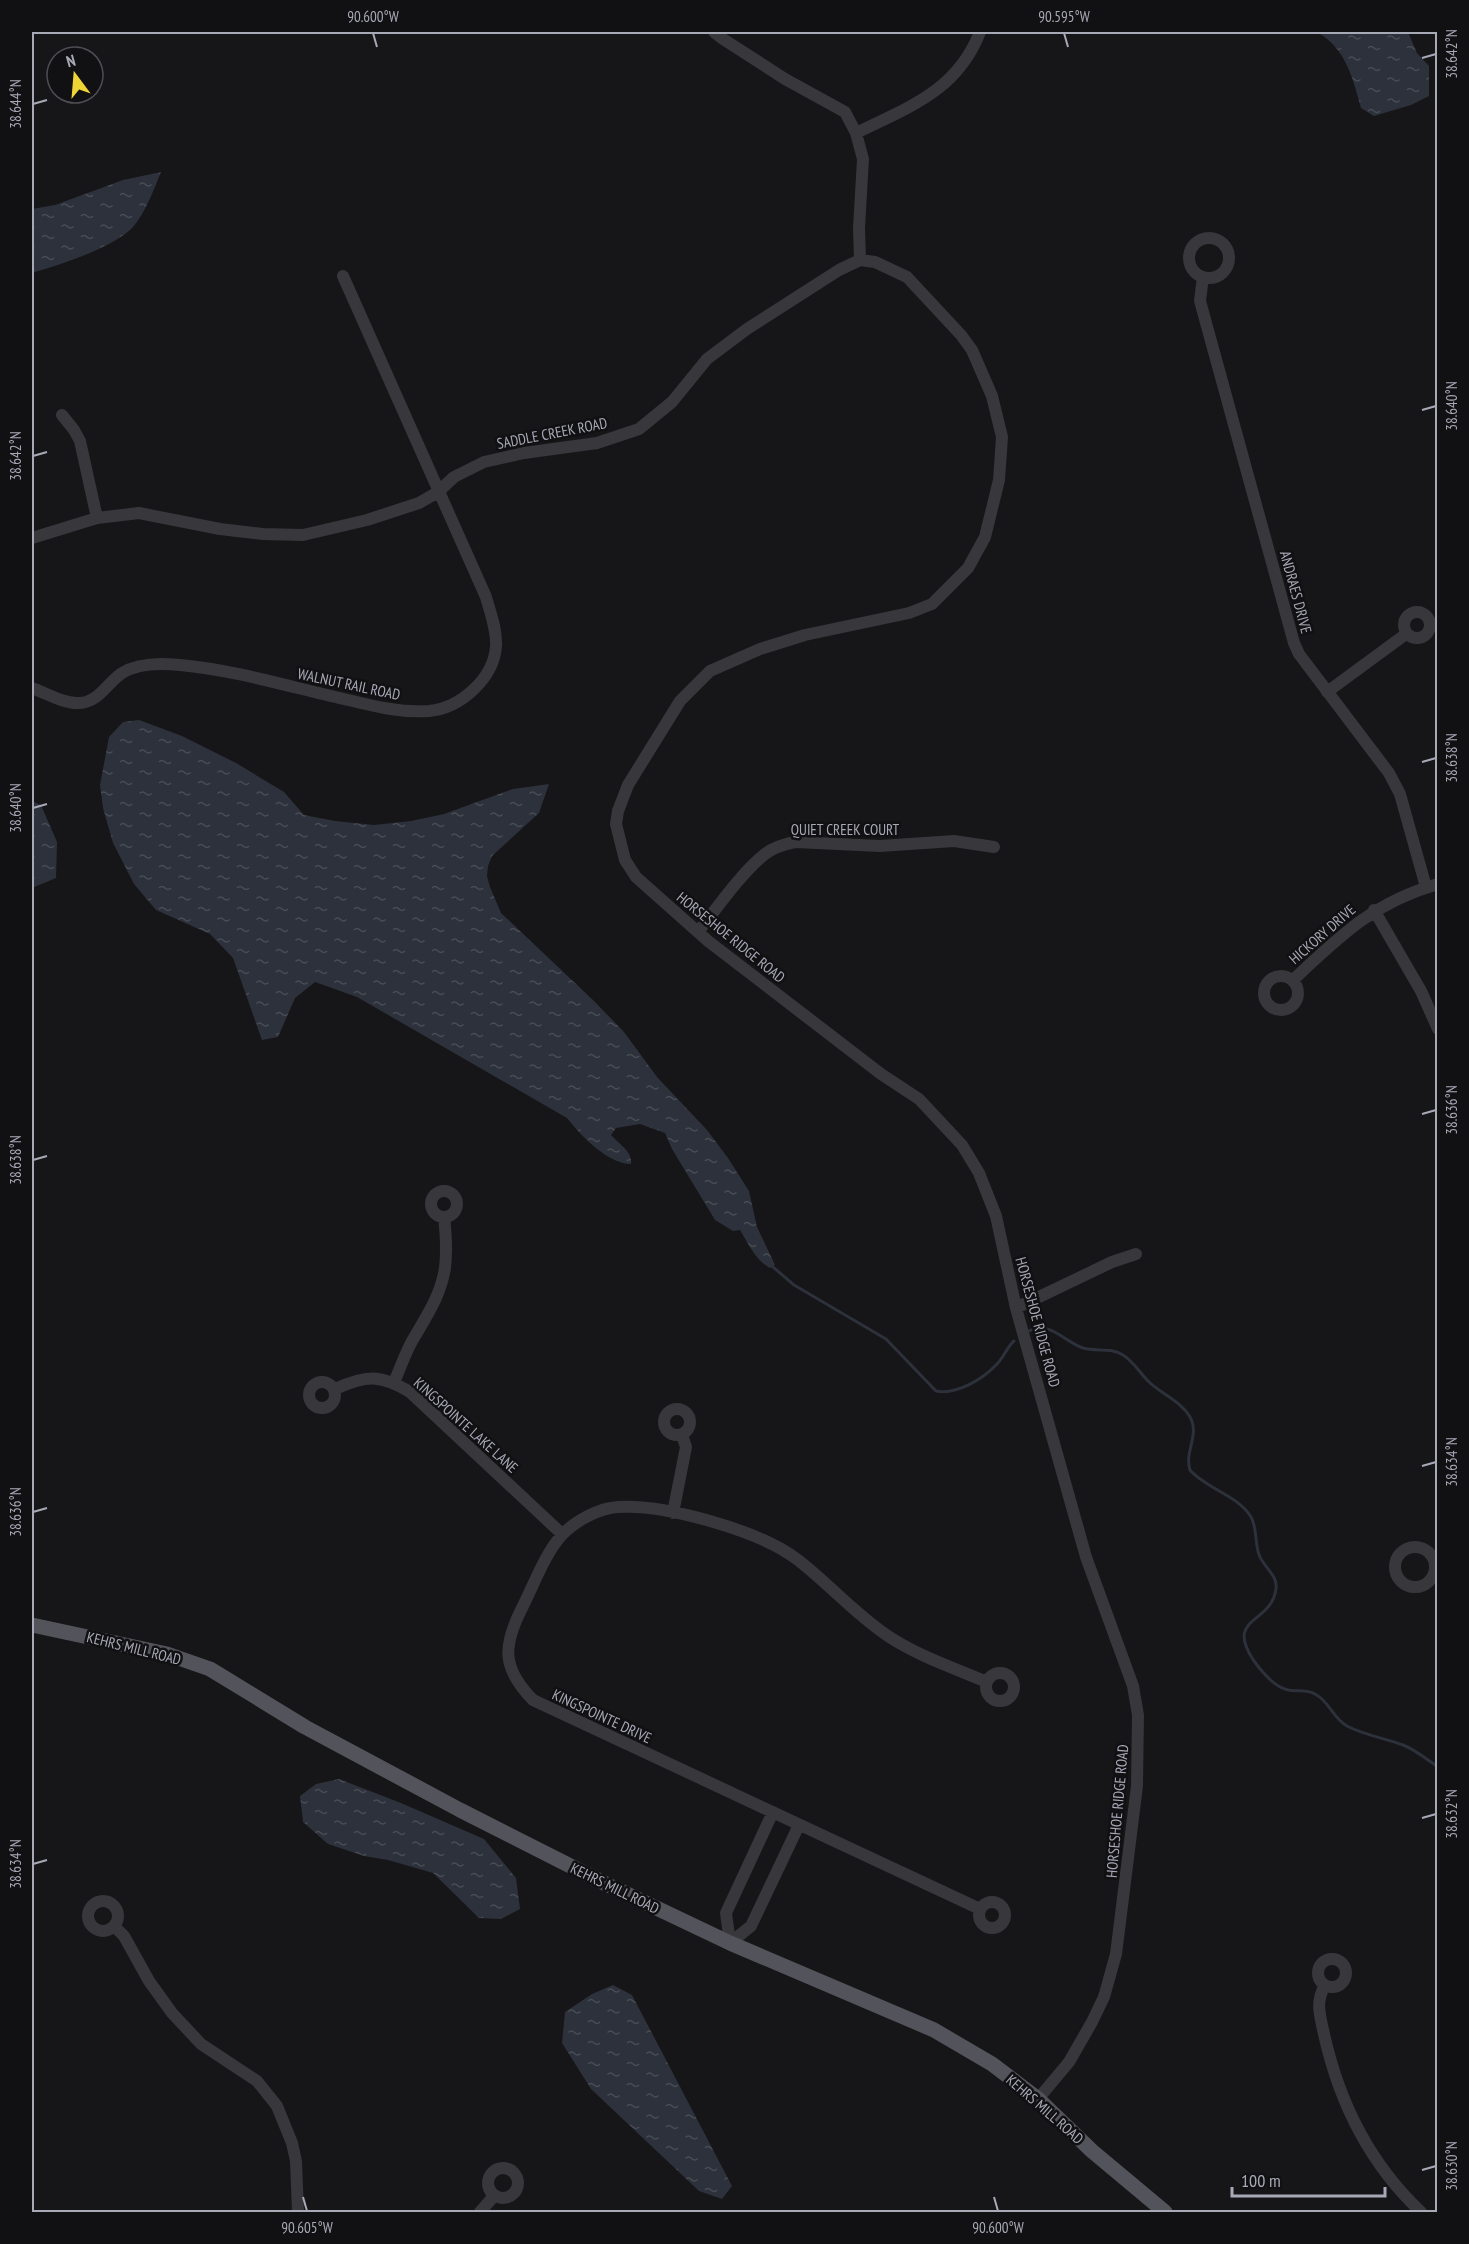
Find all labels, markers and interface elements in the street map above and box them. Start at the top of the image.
text: 90.600°W [347,7,399,26]
text: 90.595°W [1038,7,1090,26]
text: 38.642°N [1442,29,1461,79]
north arrow [45,45,105,105]
text: N [64,50,78,71]
text: 38.644°N [6,79,25,129]
text: 38.640°N [1442,381,1461,431]
street label: SADDLE CREEK ROAD [495,413,609,453]
text: 38.642°N [6,431,25,481]
street label: ANDRAES DRIVE [1276,548,1316,636]
street label: WALNUT RAIL ROAD [296,664,402,704]
text: 38.638°N [1442,733,1461,783]
text: 38.640°N [6,783,25,833]
street label: QUIET CREEK COURT [791,820,899,839]
street label: HORSESHOE RIDGE ROAD [673,887,789,987]
street label: HICKORY DRIVE [1285,900,1359,968]
text: 38.636°N [1442,1085,1461,1135]
text: 38.638°N [6,1135,25,1185]
street label: HORSESHOE RIDGE ROAD [1011,1255,1065,1389]
street label: KINGSPOINTE LAKE LANE [410,1373,522,1477]
text: 38.634°N [1442,1437,1461,1487]
text: 38.636°N [6,1487,25,1537]
street label: KEHRS MILL ROAD [85,1627,183,1669]
street label: KINGSPOINTE DRIVE [549,1685,655,1747]
street label: HORSESHOE RIDGE ROAD [1102,1743,1132,1879]
text: 38.632°N [1442,1789,1461,1839]
text: 38.634°N [6,1839,25,1889]
street label: KEHRS MILL ROAD [567,1858,663,1918]
street label: KEHRS MILL ROAD [1002,2070,1088,2148]
text: 38.630°N [1442,2141,1461,2191]
scale bar [1232,2160,1385,2198]
text: 100 m [1241,2169,1281,2192]
text: 90.605°W [281,2218,333,2237]
text: 90.600°W [972,2218,1024,2237]

